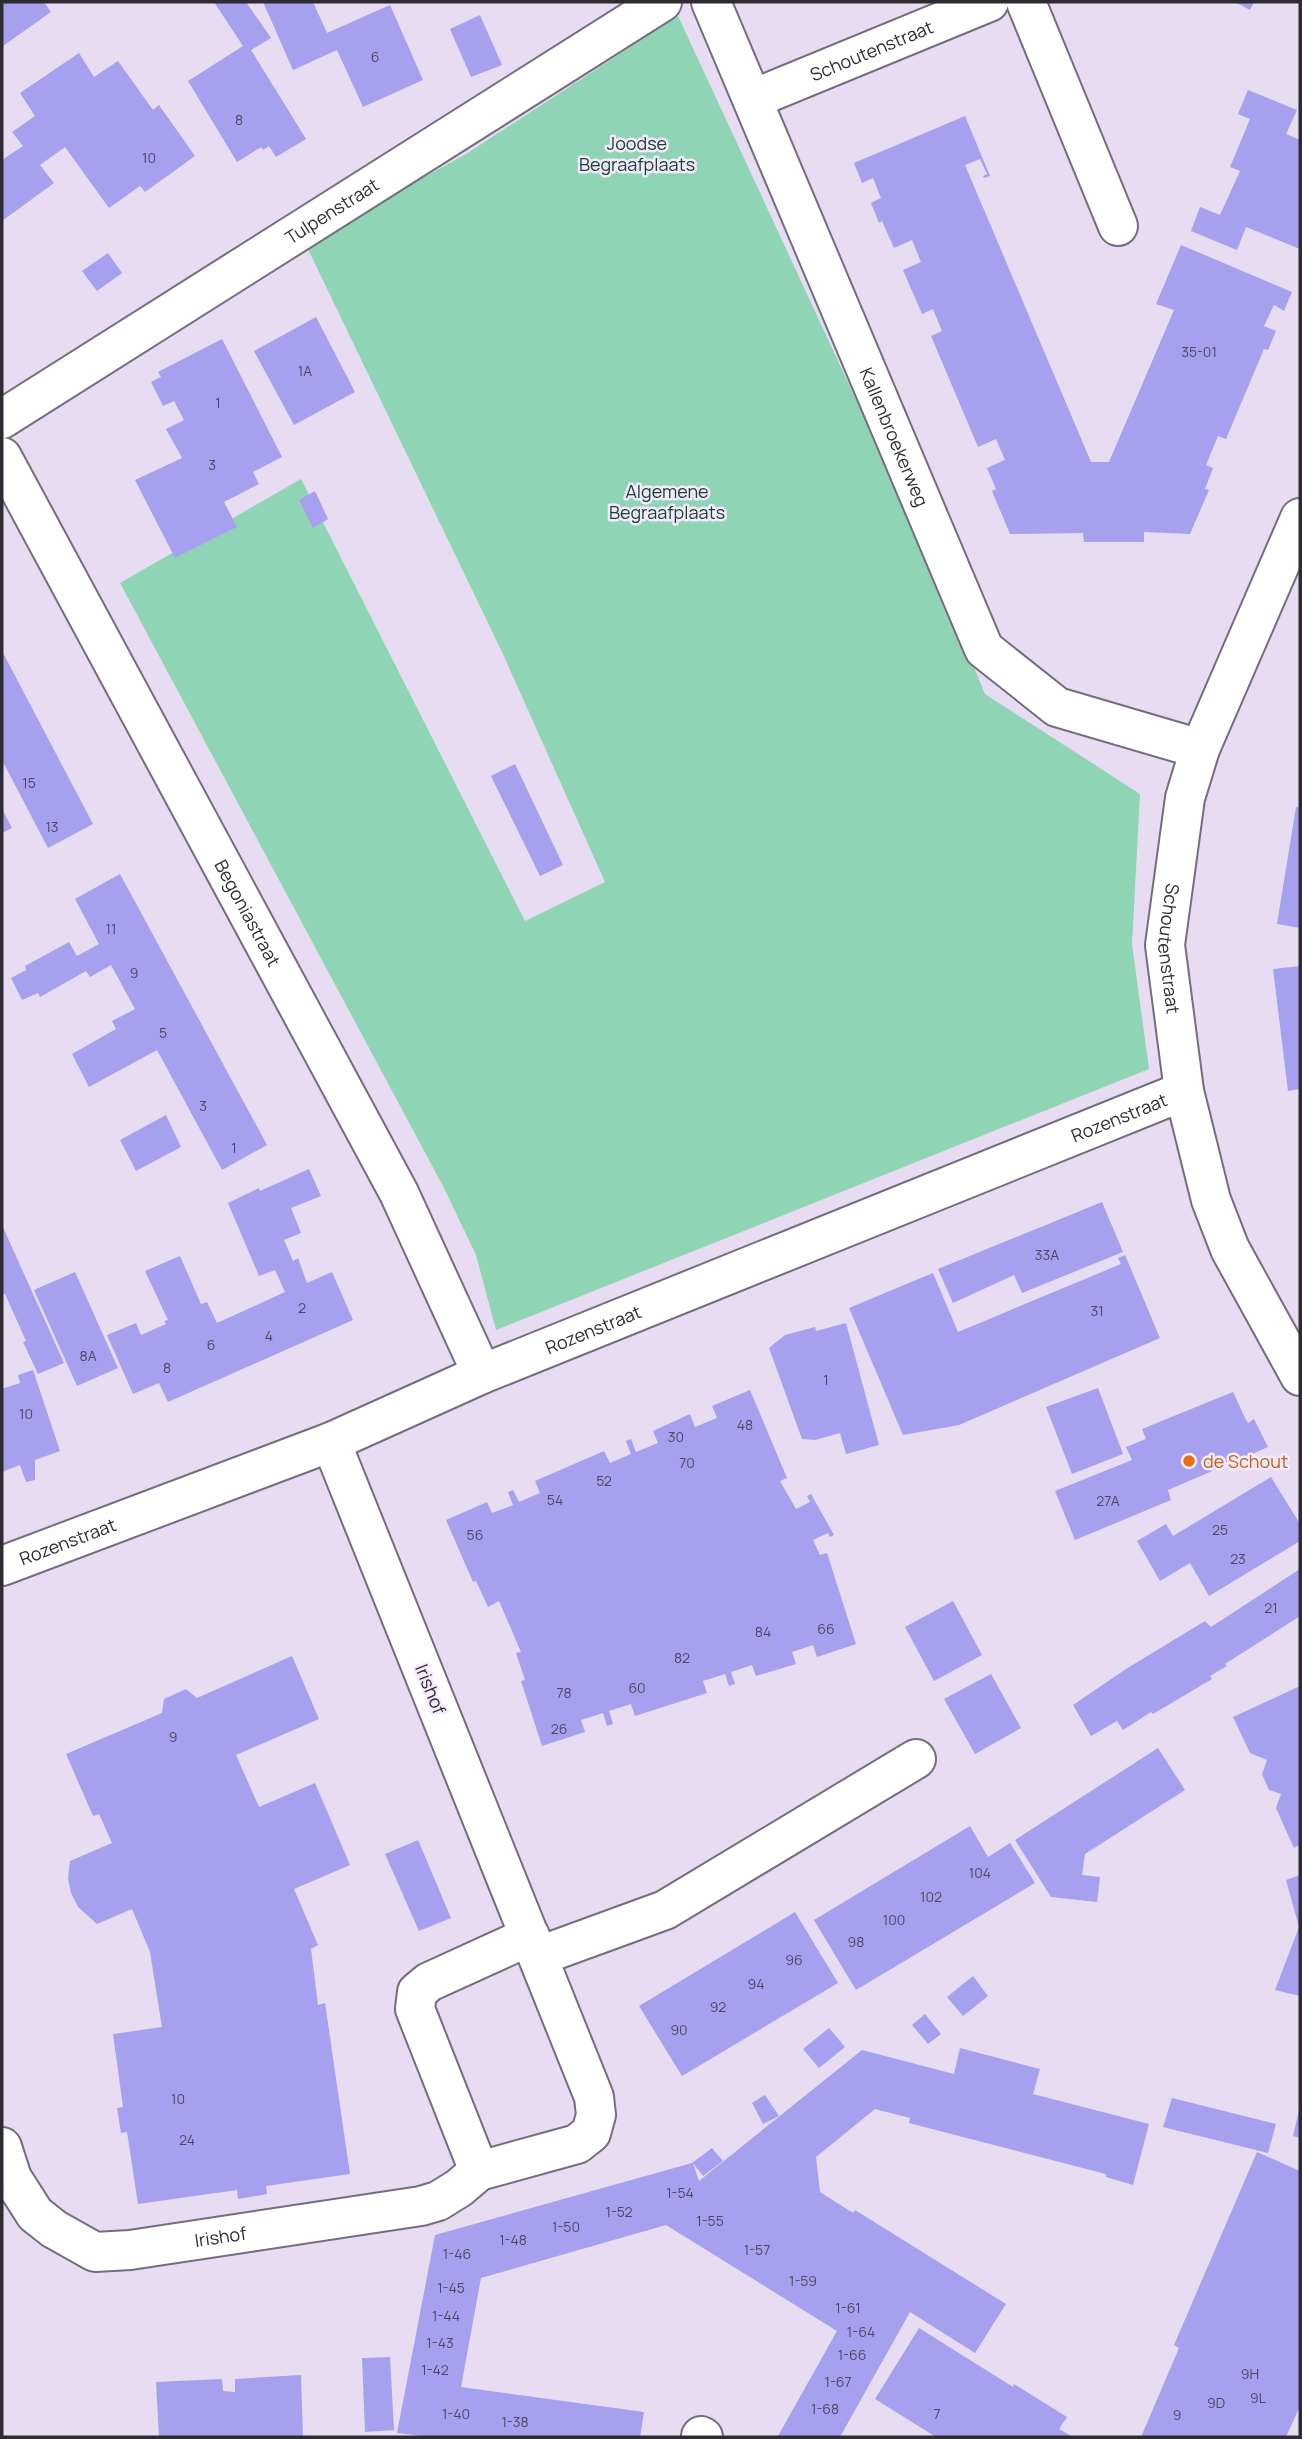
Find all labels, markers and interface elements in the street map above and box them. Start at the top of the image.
street label: Schoutenstraat [806,14,937,86]
house number: 6 [371,47,379,66]
house number: 8 [235,110,243,129]
park label: Joodse Begraafplaats [579,131,695,176]
house number: 10 [142,148,156,167]
street label: Tulpenstraat [280,172,383,249]
house number: 35-01 [1181,342,1217,361]
house number: 1A [298,361,312,380]
street label: Kallenbroekerweg [855,364,934,510]
house number: 1 [215,393,221,412]
house number: 3 [208,455,216,474]
park label: Algemene Begraafplaats [609,479,725,524]
house number: 15 [22,773,36,792]
house number: 13 [45,817,59,836]
street label: Begoniastraat [209,855,286,970]
street label: Schoutenstraat [1153,882,1186,1015]
house number: 11 [106,919,116,938]
house number: 9 [130,963,138,982]
house number: 5 [159,1023,167,1042]
street label: Rozenstraat [1067,1087,1171,1147]
house number: 3 [199,1096,207,1115]
house number: 1 [231,1138,237,1157]
house number: 33A [1035,1245,1059,1264]
house number: 2 [298,1298,306,1317]
street label: Rozenstraat [542,1299,645,1359]
house number: 31 [1090,1301,1104,1320]
house number: 4 [265,1326,273,1345]
house number: 6 [207,1335,215,1354]
house number: 8A [80,1346,97,1365]
house number: 8 [163,1358,171,1377]
house number: 1 [823,1370,829,1389]
house number: 10 [19,1404,33,1423]
house number: 48 [737,1415,753,1434]
house number: 30 [668,1427,684,1446]
place label: de Schout [1203,1449,1288,1473]
house number: 70 [679,1453,695,1472]
marker: de Schout [1181,1453,1197,1469]
house number: 52 [596,1471,612,1490]
house number: 54 [547,1490,563,1509]
house number: 27A [1096,1491,1120,1510]
street label: Rozenstraat [16,1512,119,1570]
house number: 25 [1212,1520,1228,1539]
house number: 56 [467,1525,483,1544]
house number: 23 [1230,1549,1246,1568]
house number: 21 [1264,1598,1278,1617]
house number: 66 [817,1619,835,1638]
house number: 84 [755,1622,771,1641]
house number: 82 [674,1648,690,1667]
street label: Irishof [410,1660,452,1718]
house number: 60 [628,1678,646,1697]
house number: 78 [556,1683,572,1702]
house number: 26 [551,1719,567,1738]
house number: 9 [169,1727,177,1746]
house number: 104 [969,1863,991,1882]
house number: 102 [920,1887,942,1906]
house number: 100 [883,1910,905,1929]
house number: 98 [848,1932,864,1951]
house number: 96 [785,1950,803,1969]
house number: 94 [748,1974,764,1993]
house number: 92 [710,1997,726,2016]
house number: 90 [670,2020,688,2039]
house number: 10 [171,2089,185,2108]
house number: 24 [179,2130,195,2149]
house number: 1-54 [666,2183,694,2202]
house number: 1-52 [605,2202,633,2221]
house number: 1-55 [696,2211,724,2230]
house number: 1-50 [552,2217,580,2236]
street label: Irishof [193,2220,249,2252]
house number: 1-48 [499,2230,527,2249]
house number: 1-57 [744,2240,770,2259]
house number: 1-46 [443,2244,471,2263]
house number: 1-59 [789,2271,817,2290]
house number: 1-45 [437,2278,465,2297]
house number: 1-61 [835,2298,861,2317]
house number: 1-44 [432,2306,460,2325]
house number: 1-64 [847,2322,875,2341]
house number: 1-43 [426,2333,454,2352]
house number: 1-66 [838,2345,866,2364]
house number: 1-42 [421,2360,449,2379]
house number: 9H [1241,2364,1259,2383]
house number: 1-67 [824,2372,852,2391]
house number: 9L [1250,2388,1266,2407]
house number: 9D [1207,2393,1225,2412]
house number: 1-68 [811,2399,839,2418]
house number: 1-40 [442,2404,470,2423]
house number: 7 [933,2404,941,2423]
house number: 9 [1173,2405,1181,2424]
house number: 1-38 [501,2412,529,2431]

